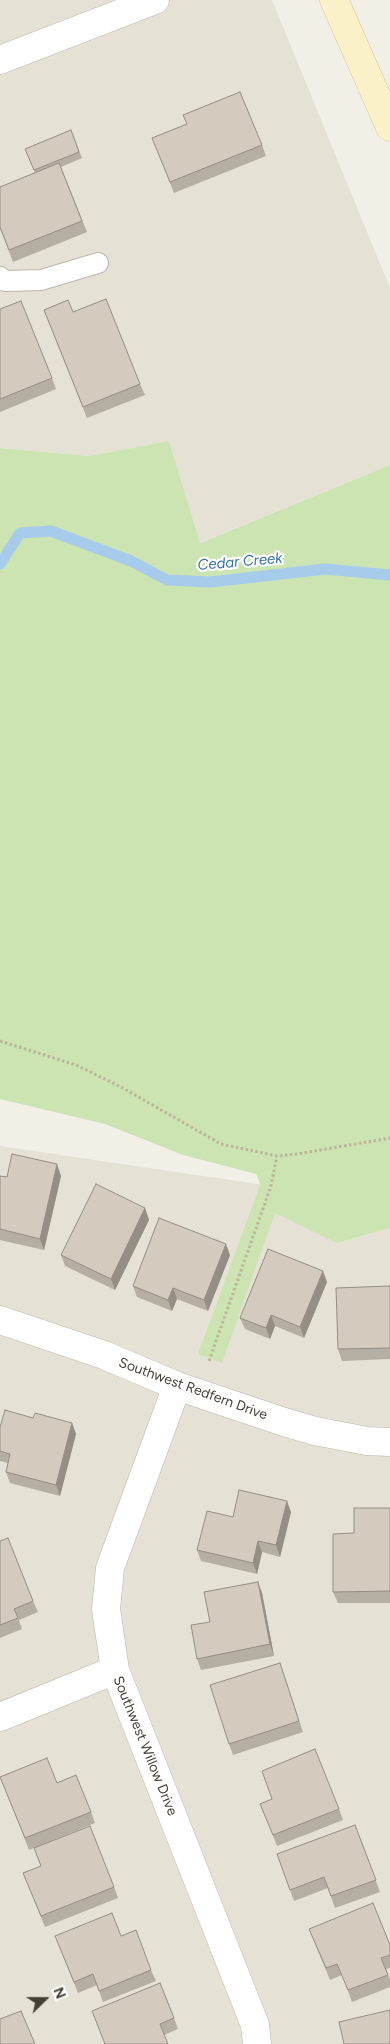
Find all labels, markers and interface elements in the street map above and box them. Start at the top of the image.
water label: Cedar Creek [197,549,283,575]
street label: Southwest Redfern Drive [116,1354,270,1424]
street label: Southwest Willow Drive [109,1674,181,1818]
north arrow [20,1974,70,2024]
text: N [49,1985,69,2001]

